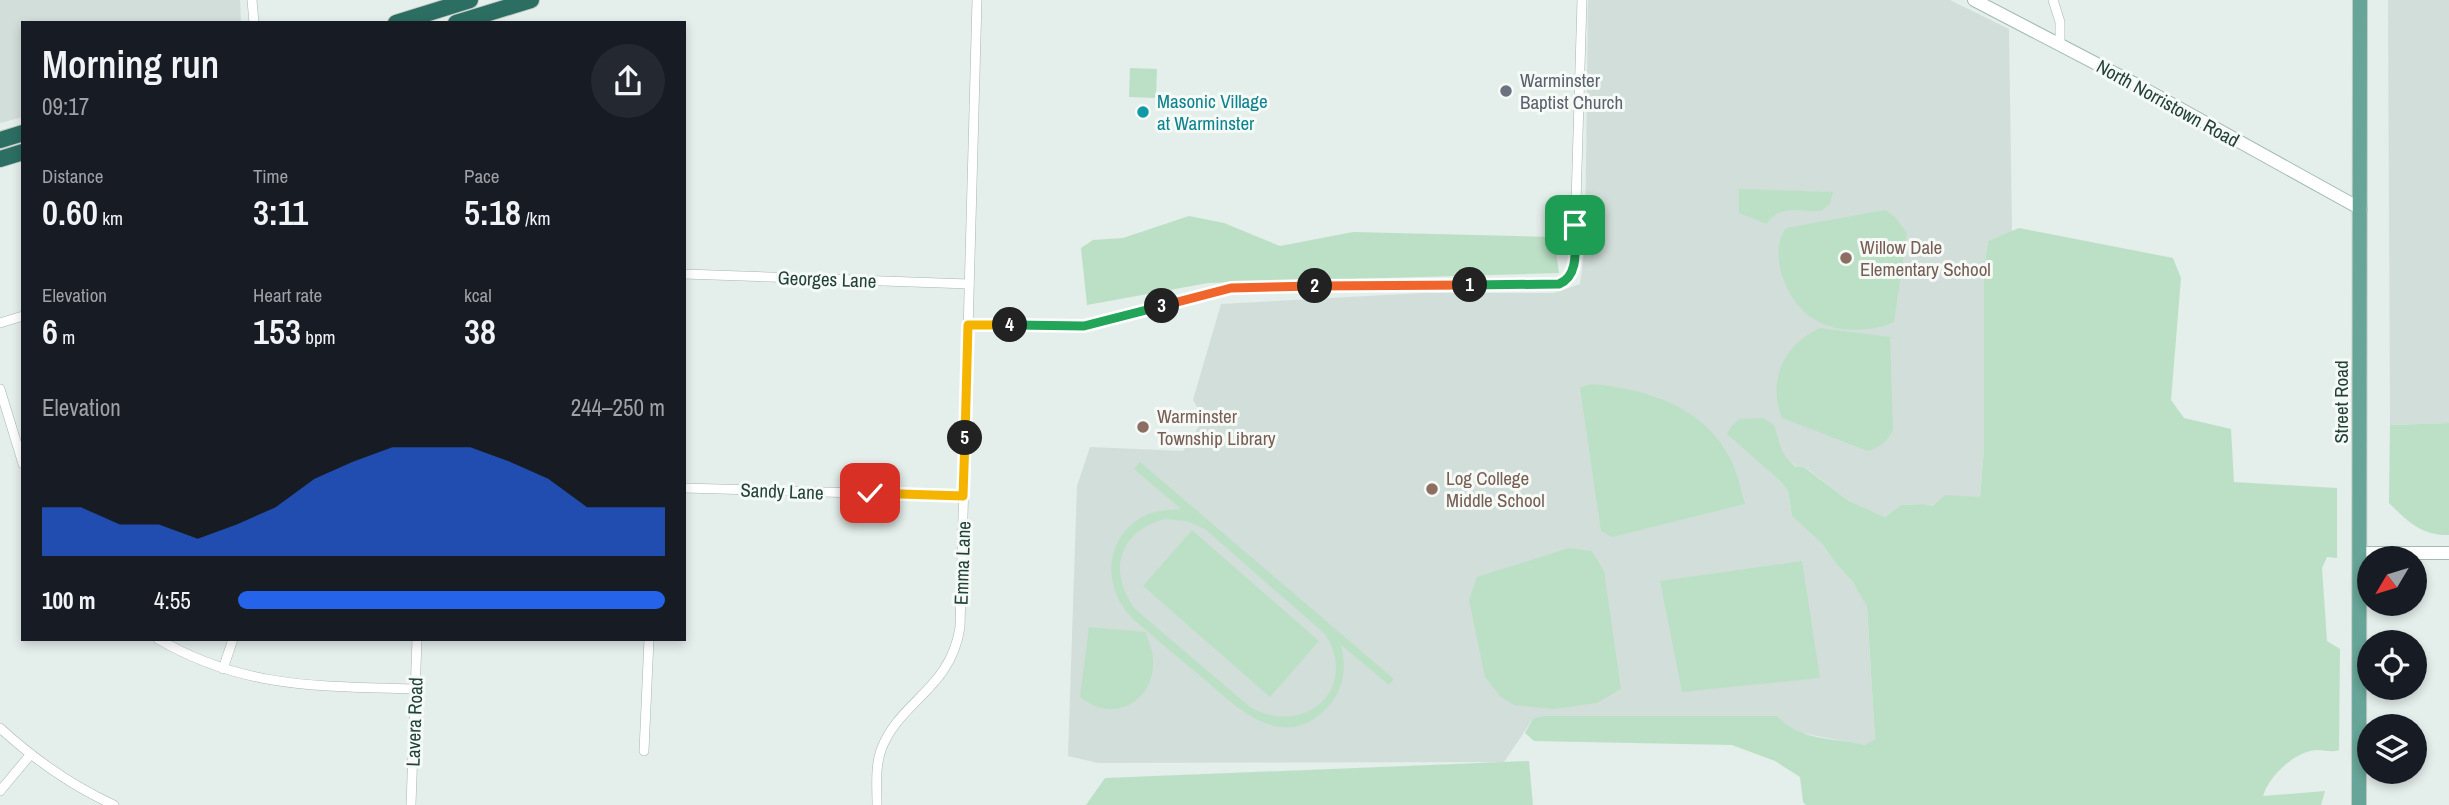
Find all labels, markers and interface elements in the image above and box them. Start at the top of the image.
text: Morning run [42,39,219,90]
button: share [591,44,665,118]
street label: North Norristown Road [2092,53,2244,153]
place label: Warminster Baptist Church [1520,67,1623,115]
marker: Warminster Baptist Church [1498,83,1514,99]
place label: Masonic Village at Warminster [1157,88,1268,136]
text: 09:17 [42,91,89,122]
marker: Masonic Village at Warminster [1135,104,1151,120]
text: Distance [42,163,103,189]
text: Time [253,163,288,189]
text: Pace [464,163,500,189]
text: 0.60 [42,189,98,236]
text: 3:11 [253,189,308,236]
text: 5:18 [464,189,521,236]
pin [1545,195,1605,255]
text: km [98,205,123,231]
text: /km [521,205,550,231]
icon: arrive [1556,206,1594,244]
place label: Willow Dale Elementary School [1860,234,1991,282]
marker: Willow Dale Elementary School [1838,250,1854,266]
street label: Georges Lane [777,264,877,294]
pin: 2 [1298,268,1332,304]
pin: 1 [1452,268,1488,302]
text: 1 [1465,271,1474,297]
text: 2 [1310,272,1319,298]
text: Elevation [42,282,107,308]
text: Heart rate [253,282,322,308]
text: kcal [464,282,492,308]
pin: 3 [1144,288,1180,324]
text: 3 [1157,292,1166,318]
text: 6 [42,308,58,355]
text: 153 [253,308,301,355]
text: 38 [464,308,496,355]
pin: 4 [992,308,1028,342]
text: 4 [1005,311,1014,337]
text: m [58,324,75,350]
text: bpm [301,324,336,350]
street label: Street Road [2328,360,2354,444]
text: Elevation [42,392,121,423]
text: 244–250 m [571,392,665,423]
place label: Warminster Township Library [1157,403,1276,451]
marker: Warminster Township Library [1135,419,1151,435]
pin: 5 [948,420,982,456]
text: 5 [960,424,969,450]
pin [840,463,900,523]
place label: Log College Middle School [1446,465,1545,513]
icon: check [851,474,889,512]
street label: Sandy Lane [740,477,824,505]
marker: Log College Middle School [1424,481,1440,497]
street label: Emma Lane [948,521,976,605]
north arrow [2357,546,2427,616]
map controls [2357,546,2427,784]
text: 100 m [42,585,95,616]
text: 4:55 [154,585,191,616]
button: locate [2357,630,2427,700]
street label: Lavera Road [399,677,429,767]
button: layers [2357,714,2427,784]

